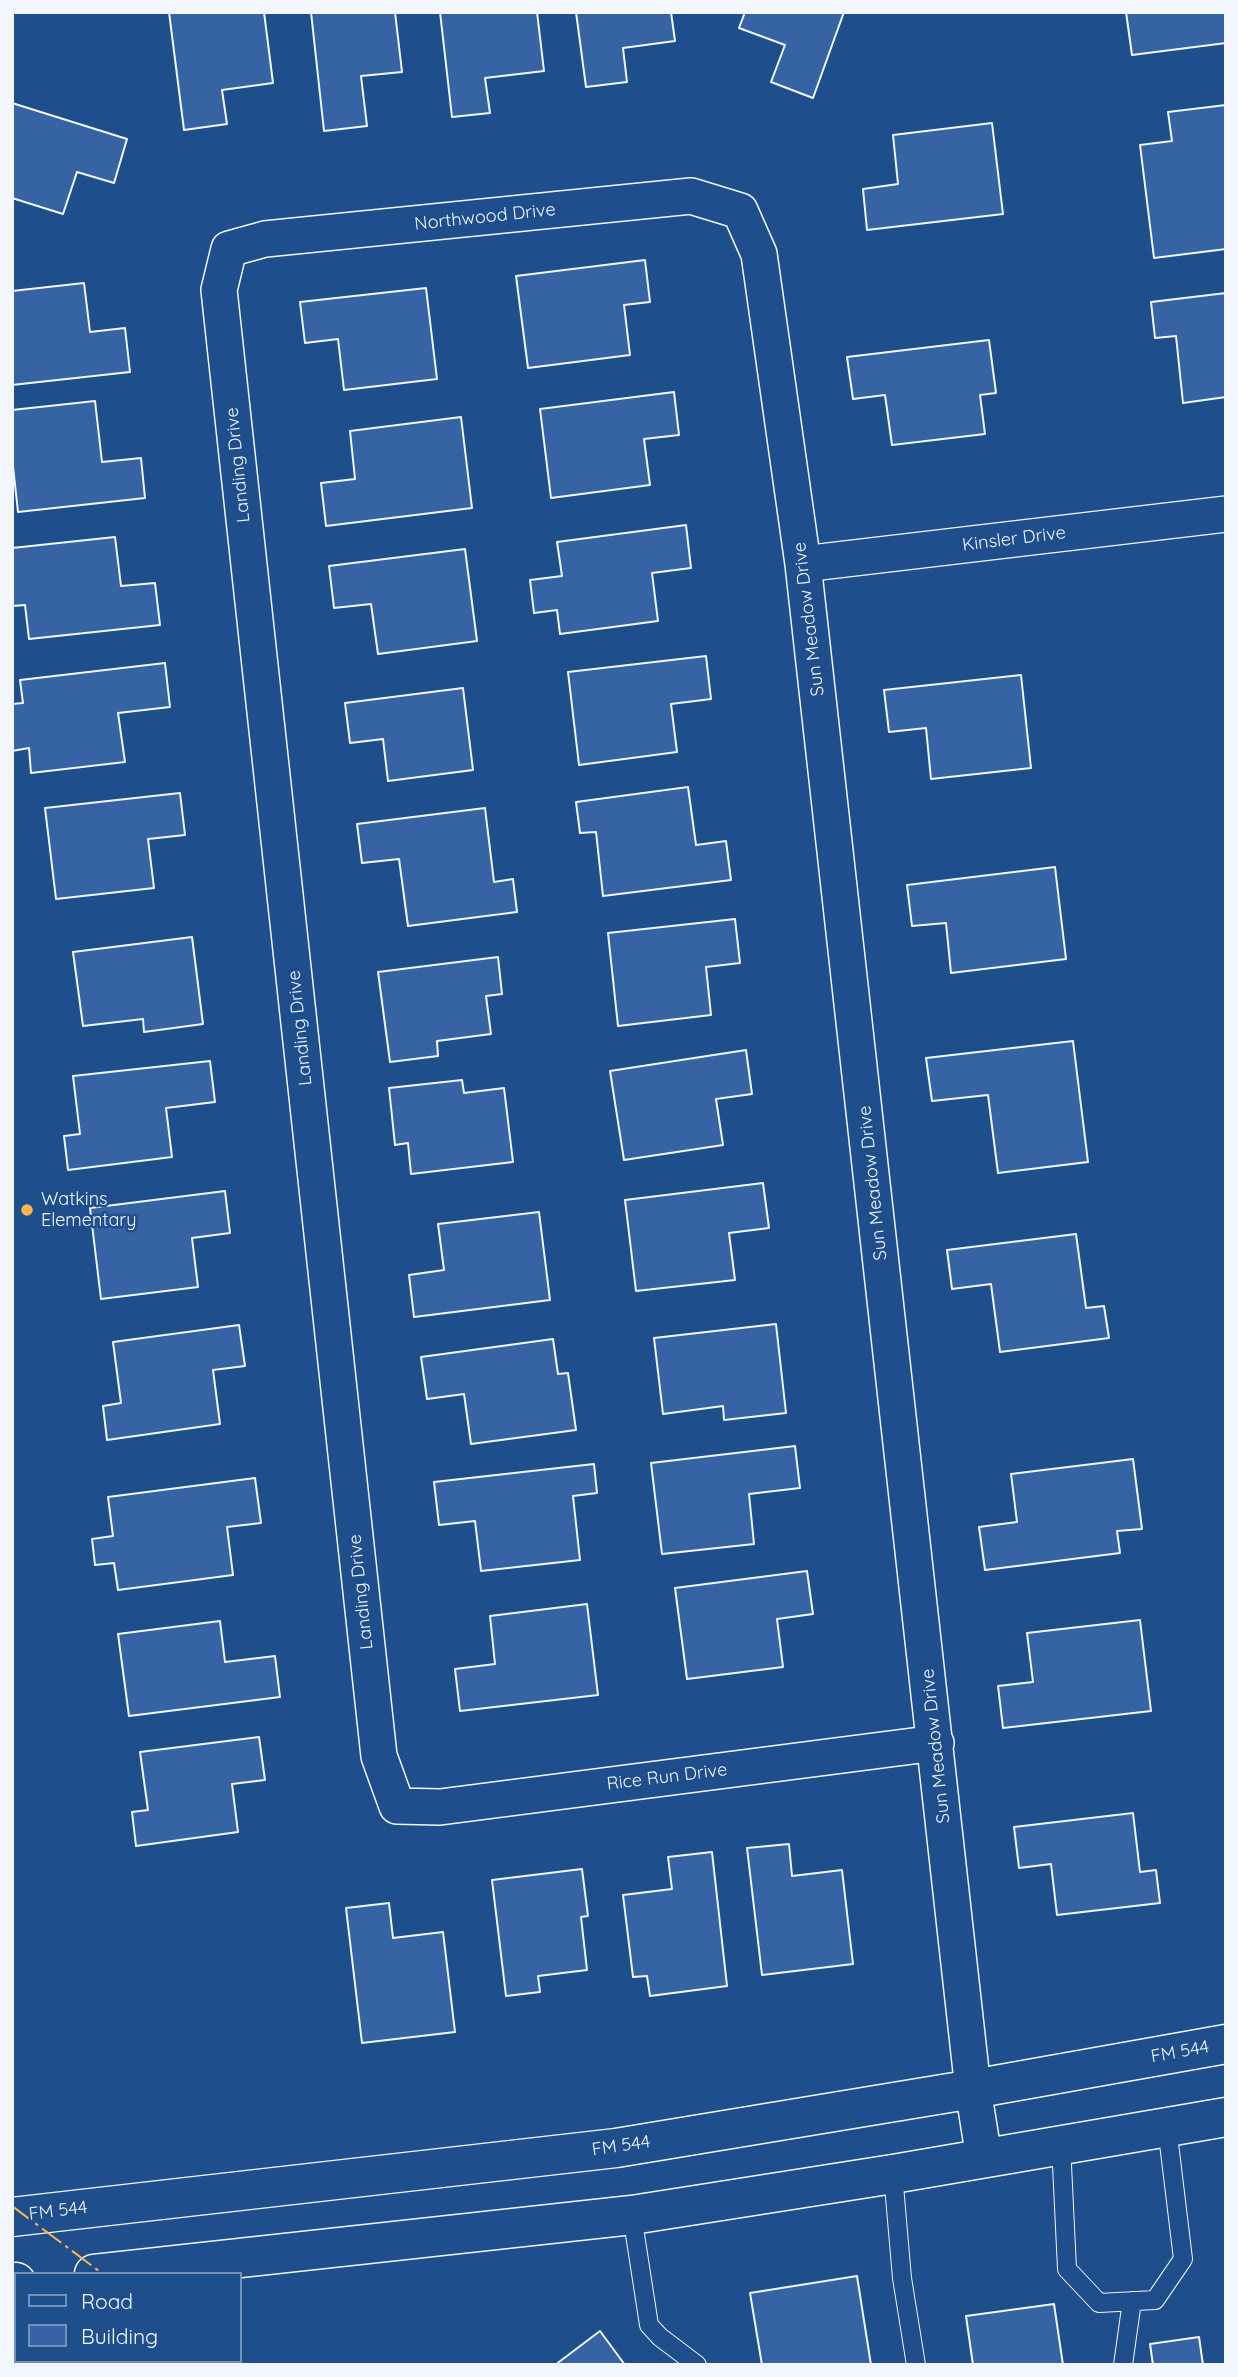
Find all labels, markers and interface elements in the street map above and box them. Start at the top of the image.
street label: Northwood Drive [413,199,557,235]
street label: Landing Drive [221,406,255,524]
street label: Kinsler Drive [961,522,1067,556]
street label: Sun Meadow Drive [789,541,829,697]
street label: Landing Drive [283,969,317,1087]
street label: Sun Meadow Drive [854,1105,892,1261]
place label: Watkins Elementary [41,1189,137,1232]
marker: Watkins Elementary [19,1202,35,1218]
street label: Landing Drive [344,1533,378,1651]
street label: Sun Meadow Drive [917,1668,955,1824]
street label: Rice Run Drive [606,1759,728,1795]
street label: FM 544 [1149,2036,1211,2068]
street label: FM 544 [590,2131,652,2161]
street label: FM 544 [28,2197,88,2225]
legend [14,2272,242,2363]
text: Road [81,2288,133,2314]
text: Building [81,2323,158,2349]

